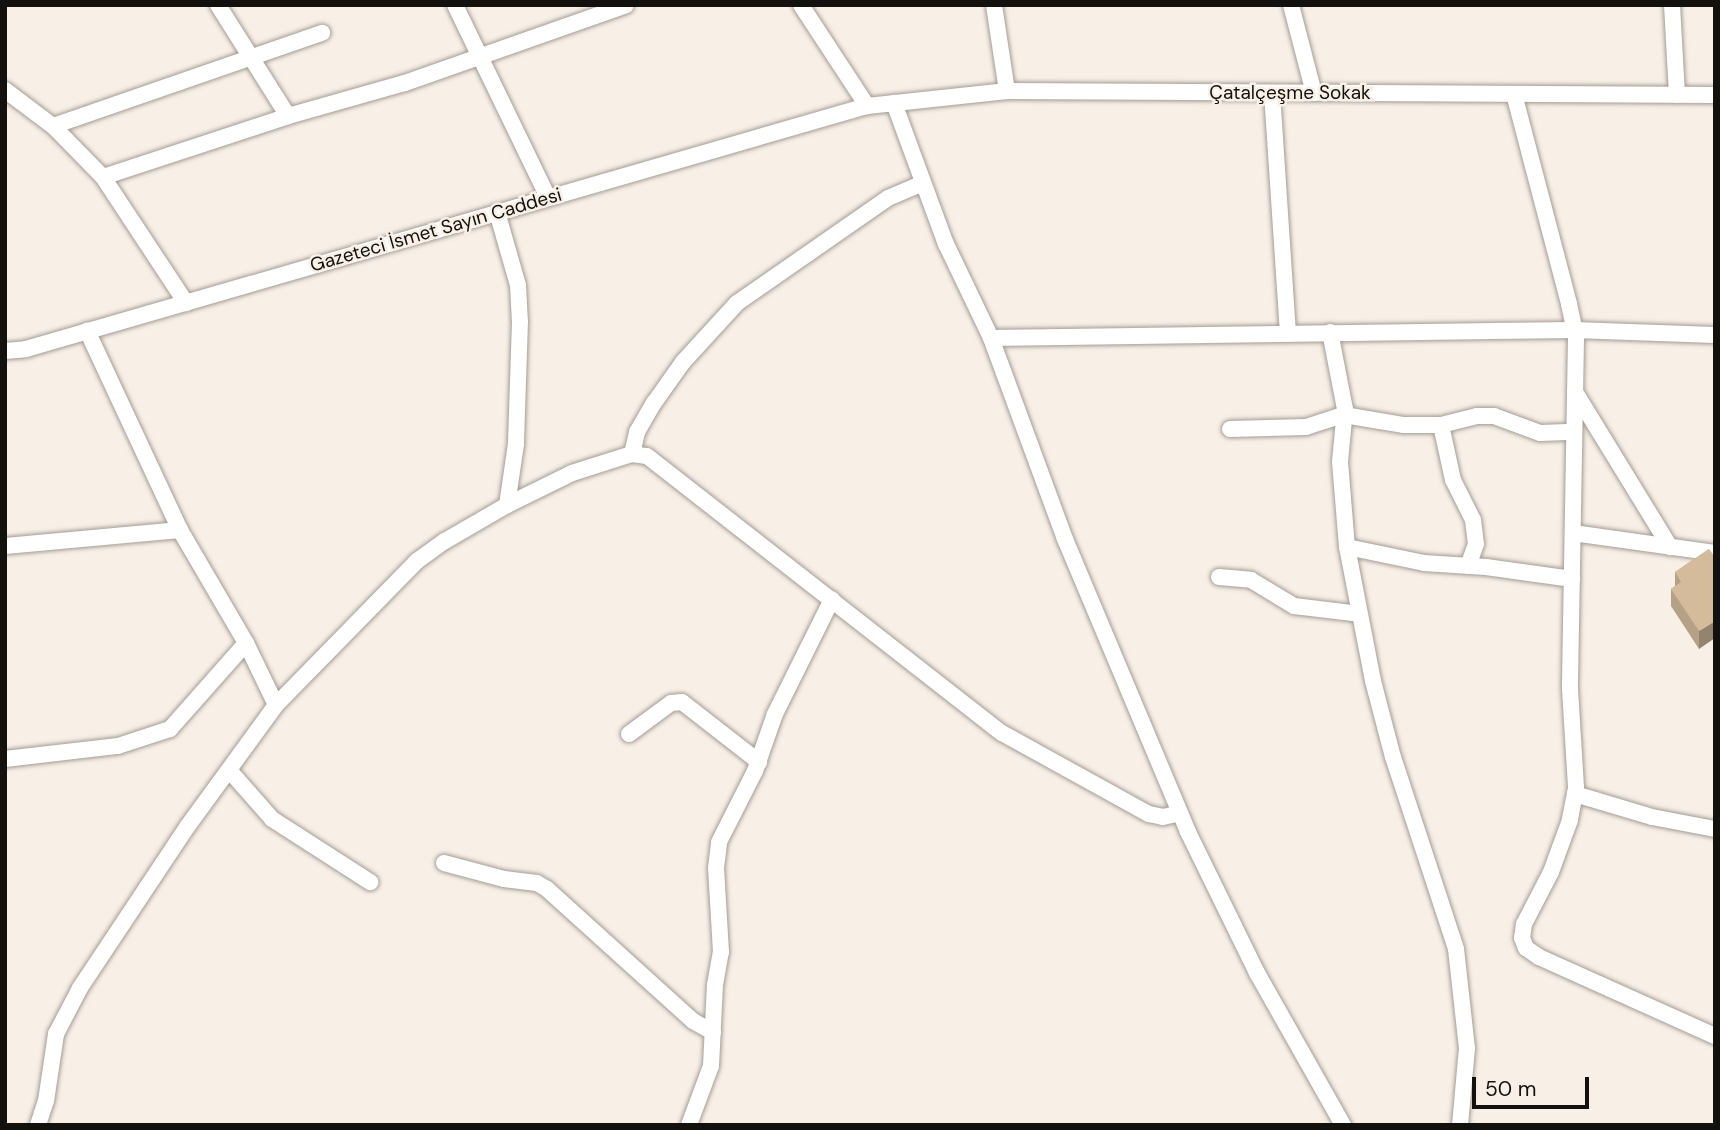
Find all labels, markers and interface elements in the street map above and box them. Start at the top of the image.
street label: Çatalçeşme Sokak [1209,82,1371,104]
street label: Gazeteci İsmet Sayın Caddesi [308,183,564,277]
scale bar [1475,1064,1592,1108]
text: 50 m [1485,1075,1536,1103]

